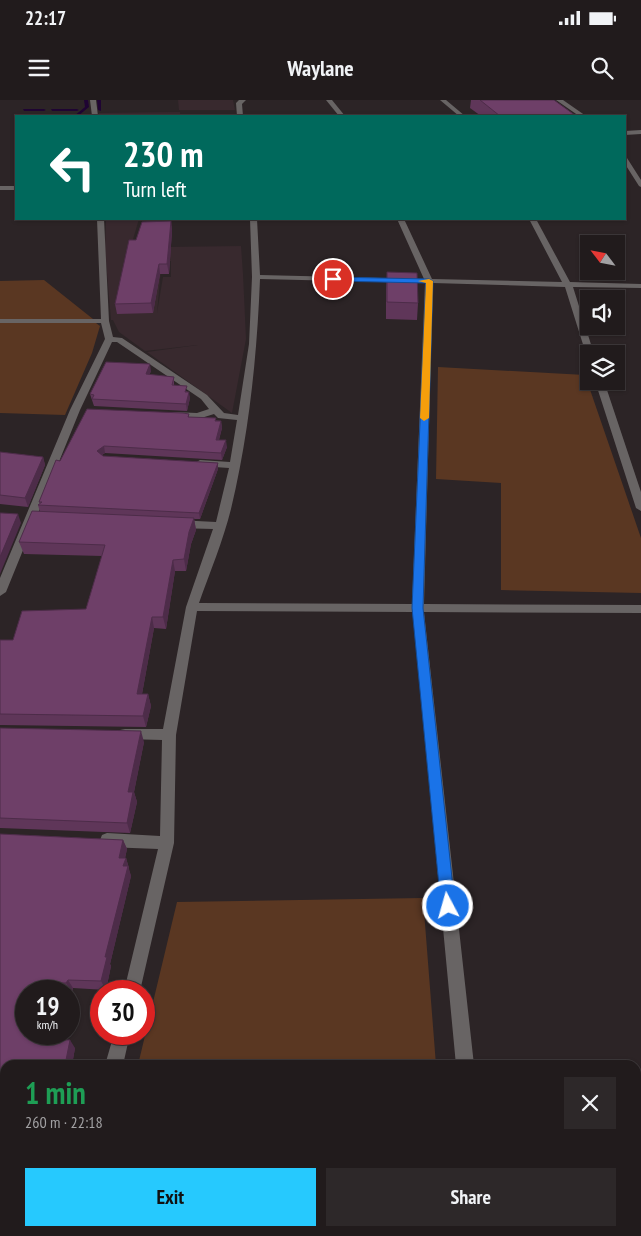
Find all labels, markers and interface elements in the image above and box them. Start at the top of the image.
text: 22:17 [25,6,66,30]
icon: menu [25,54,53,82]
text: Waylane [287,54,354,82]
icon: search [588,54,616,82]
text: 230 m [123,131,204,177]
icon: left [40,135,105,200]
text: Turn left [123,175,187,203]
north arrow [580,235,625,280]
map controls [580,235,625,390]
pin [312,258,354,300]
icon: arrive [319,265,347,293]
button: sound [580,290,625,335]
button: layers [580,345,625,390]
position arrow [421,879,473,931]
speed limit sign: 30 [90,980,155,1045]
text: 19 [36,990,59,1022]
text: km/h [37,1017,58,1032]
text: 1 min [25,1073,86,1112]
button: close [564,1077,616,1129]
text: 260 m · 22:18 [25,1112,103,1132]
button: Exit [25,1168,316,1226]
button: Share [326,1168,616,1226]

